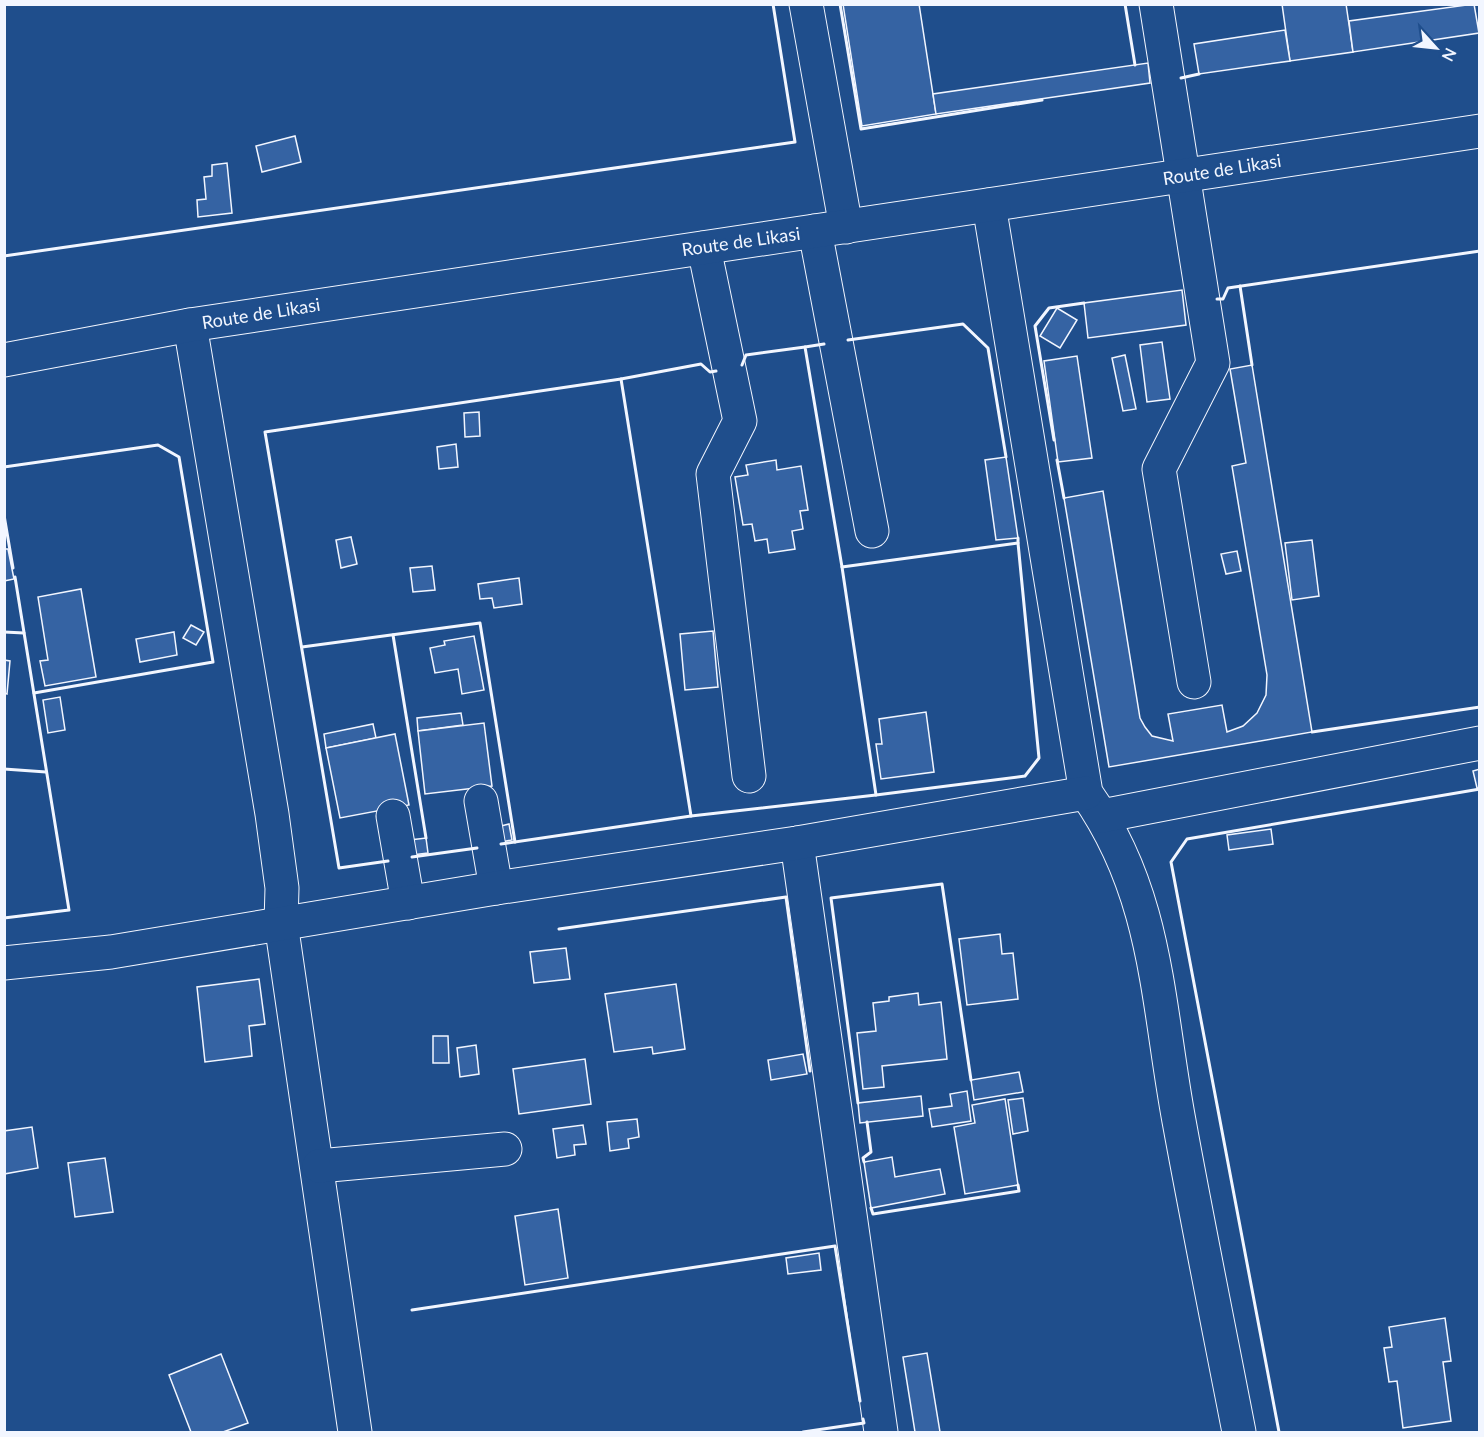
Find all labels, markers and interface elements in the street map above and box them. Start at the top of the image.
north arrow [1406,18,1466,78]
text: N [1439,45,1461,65]
street label: Route de Likasi [1161,149,1283,189]
street label: Route de Likasi [680,222,802,260]
street label: Route de Likasi [200,293,322,333]

